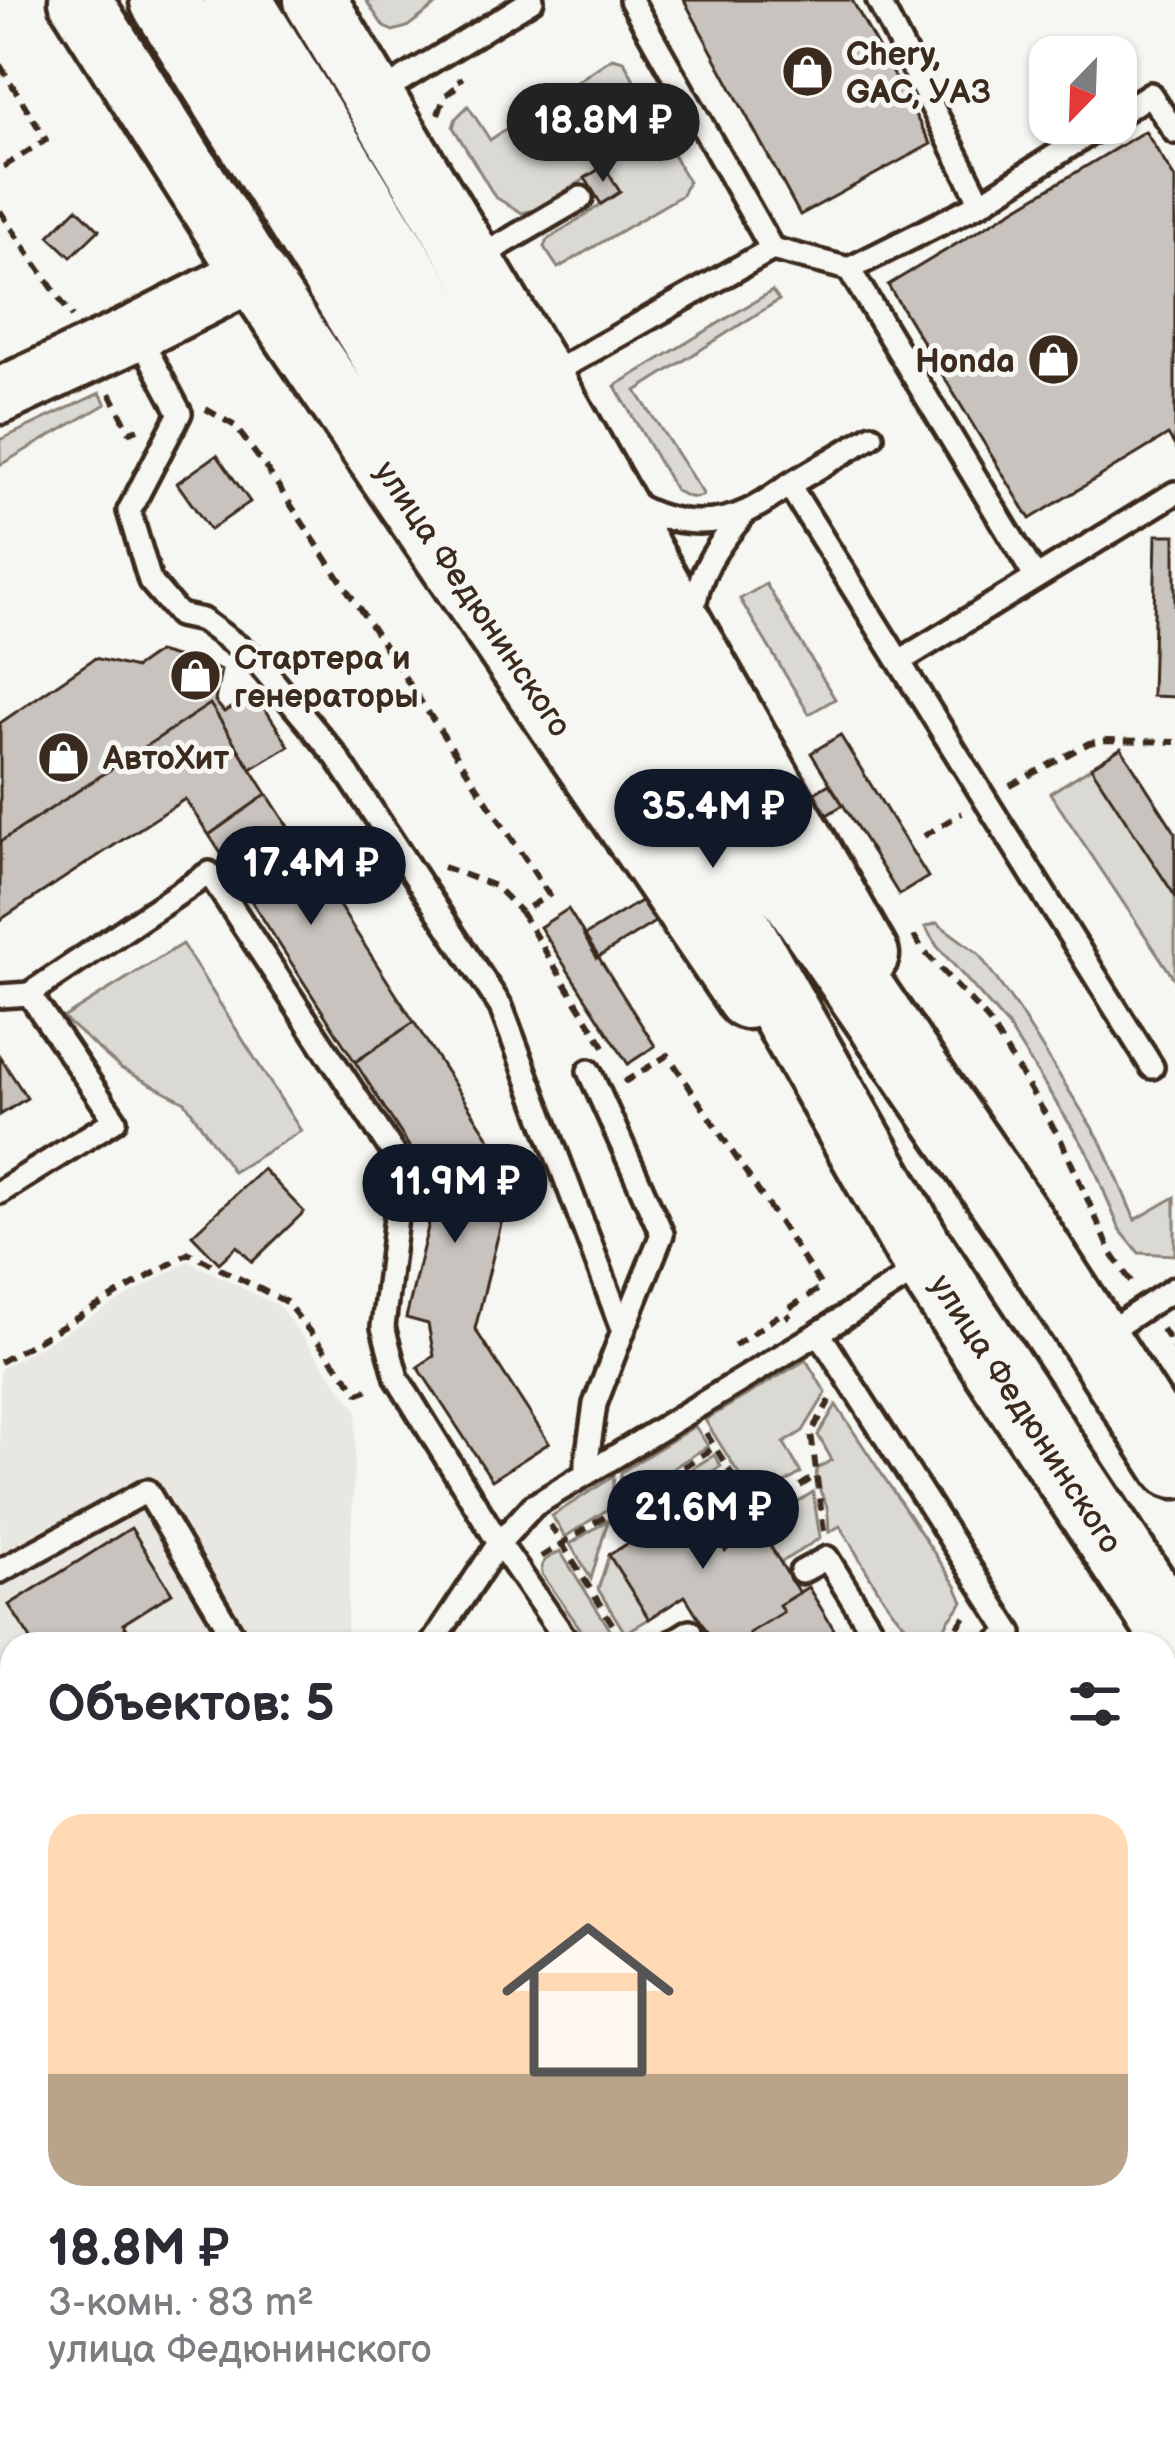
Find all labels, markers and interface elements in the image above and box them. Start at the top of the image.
place label: Chery, GAC, УАЗ [846,35,991,113]
north arrow [1029,36,1137,144]
map controls [1029,36,1137,144]
shop icon: Chery, GAC, УАЗ [779,44,835,100]
pin: 18.8M ₽ [492,83,714,185]
text: 18.8M ₽ [534,98,672,145]
shop icon: Honda [1026,332,1082,388]
place label: Honda [915,342,1015,382]
street label: улица Федюнинского [365,454,580,745]
place label: Стартера и генераторы [234,639,419,717]
shop icon: Стартера и генераторы [167,648,223,704]
shop icon: АвтоХит [36,729,92,785]
place label: АвтоХит [102,739,229,779]
pin: 35.4M ₽ [602,769,824,871]
text: 35.4M ₽ [641,784,785,831]
pin: 17.4M ₽ [200,826,422,928]
text: 17.4M ₽ [243,841,379,888]
pin: 11.9M ₽ [344,1144,566,1246]
text: 11.9M ₽ [389,1159,521,1206]
street label: улица Федюнинского [920,1267,1130,1561]
pin: 21.6M ₽ [592,1470,814,1572]
text: 21.6M ₽ [634,1485,772,1532]
icon: filters [1062,1671,1128,1737]
text: Объектов: 5 [48,1674,335,1735]
icon: home [480,1892,696,2108]
text: 18.8M ₽ [48,2219,229,2280]
text: 3-комн. · 83 m² [48,2280,314,2327]
text: улица Федюнинского [48,2327,431,2374]

